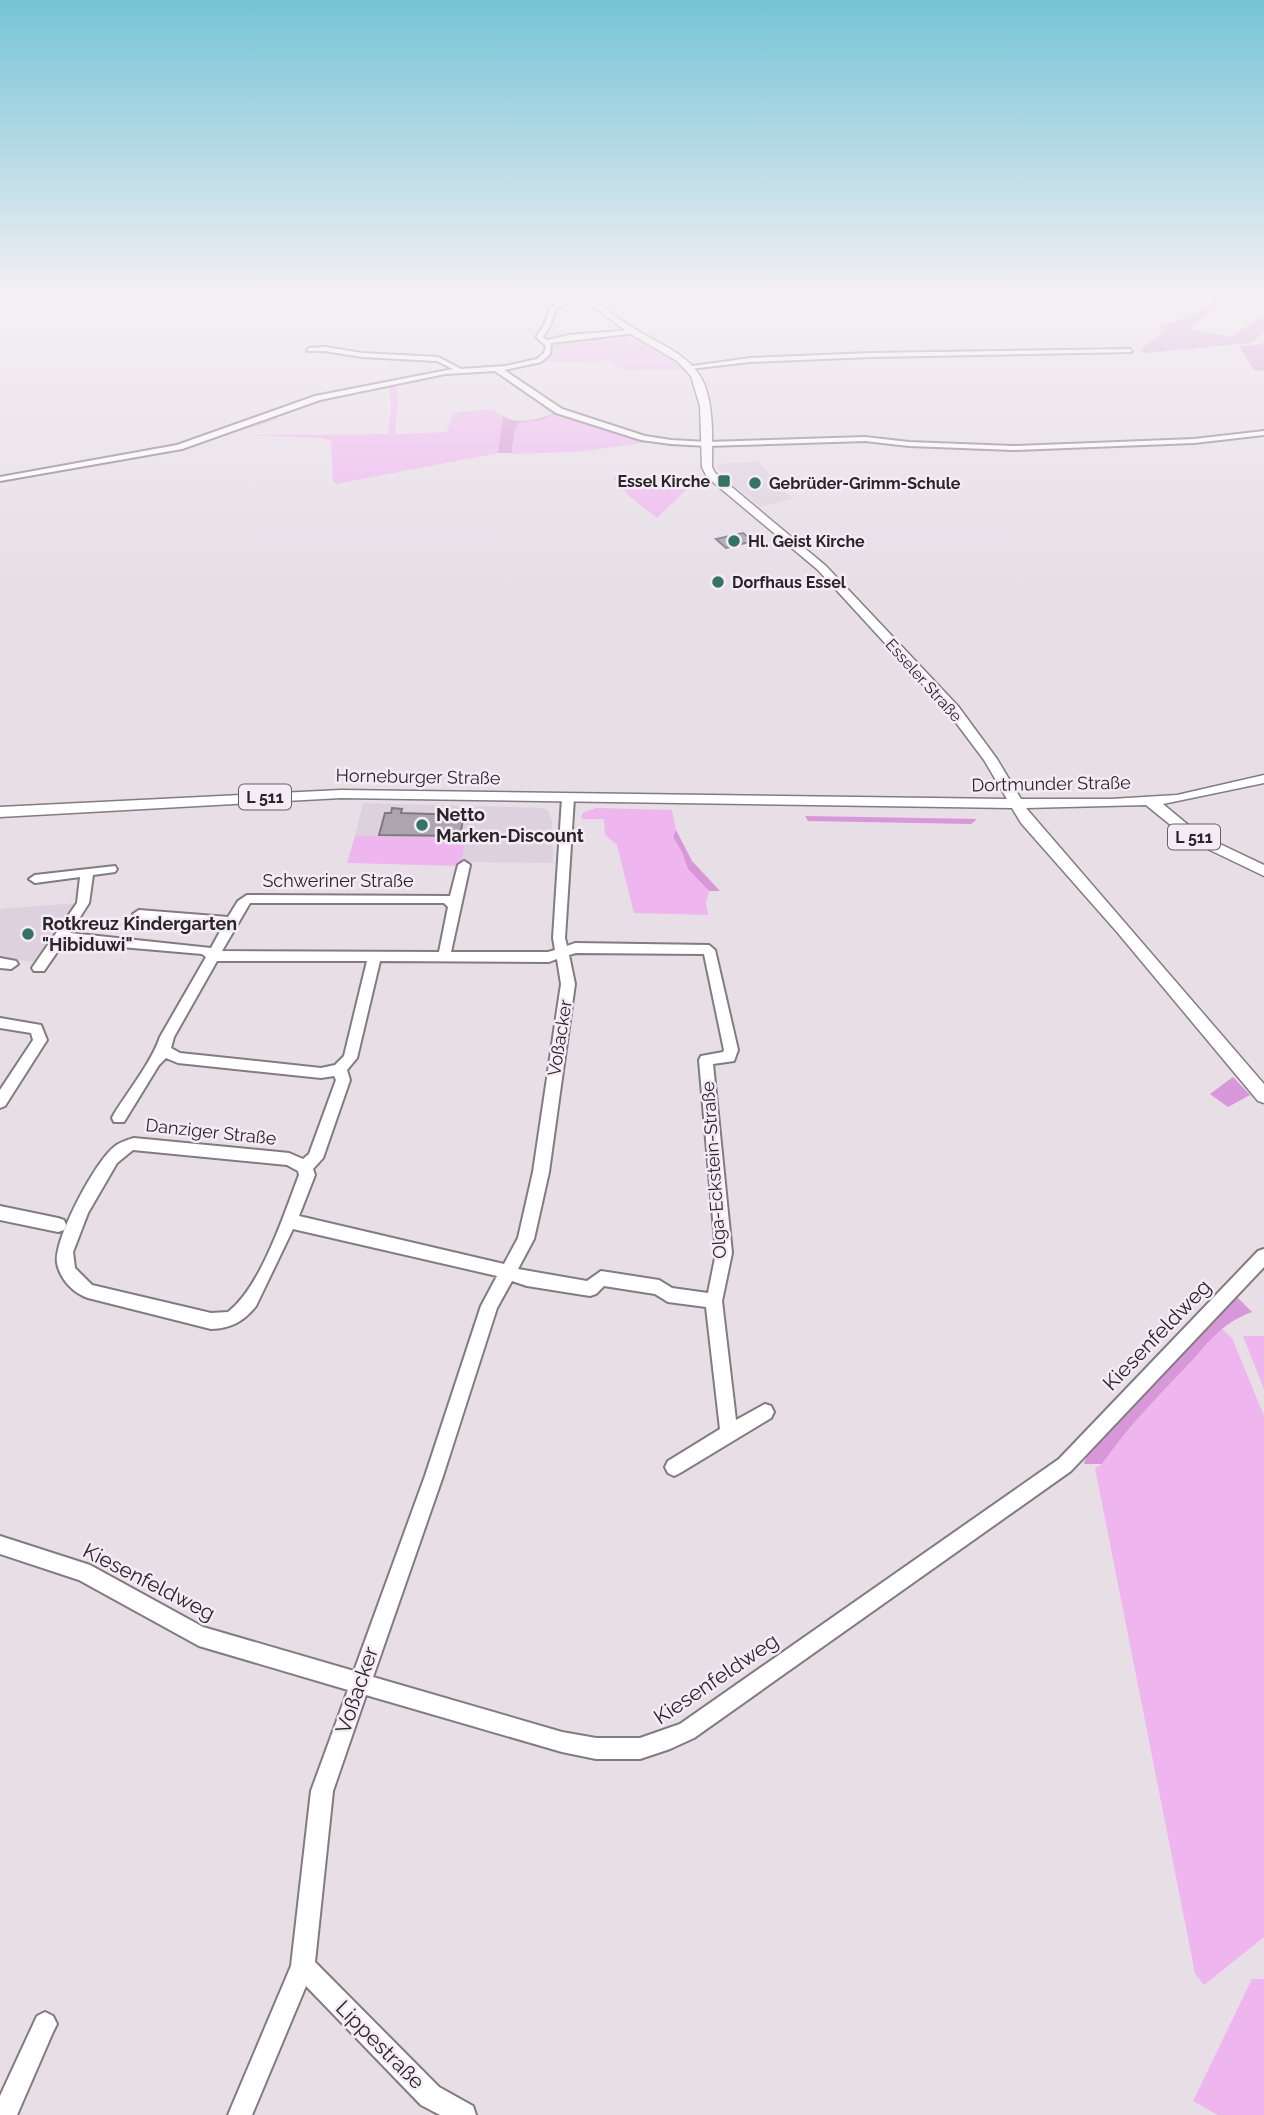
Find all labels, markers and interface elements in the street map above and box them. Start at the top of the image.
place label: Essel Kirche [617,472,710,491]
marker: Essel Kirche [716,473,732,489]
place label: Gebrüder-Grimm-Schule [769,474,961,493]
marker: Gebrüder-Grimm-Schule [747,475,763,491]
place label: Hl. Geist Kirche [748,532,865,551]
marker: Hl. Geist Kirche [726,533,742,549]
place label: Dorfhaus Essel [732,573,847,592]
marker: Dorfhaus Essel [710,574,726,590]
street label: Esseler Straße [881,635,966,726]
street label: Horneburger Straße [336,765,501,788]
street label: Dortmunder Straße [971,772,1131,795]
road number: L 511 [239,784,291,810]
place label: Netto Marken-Discount [436,804,584,846]
marker: Netto Marken-Discount [414,817,430,833]
road number: L 511 [1168,824,1220,850]
street label: Schweriner Straße [262,870,414,891]
place label: Rotkreuz Kindergarten "Hibiduwi" [42,913,237,955]
marker: Rotkreuz Kindergarten "Hibiduwi" [20,926,36,942]
street label: Voßacker [543,997,576,1078]
street label: Olga-Eckstein-Straße [697,1080,730,1259]
street label: Danziger Straße [145,1114,278,1149]
street label: Kiesenfeldweg [1097,1274,1216,1395]
street label: Kiesenfeldweg [79,1538,219,1626]
street label: Kiesenfeldweg [649,1628,783,1729]
street label: Voßacker [330,1643,383,1737]
street label: Lippestraße [331,1995,430,2094]

